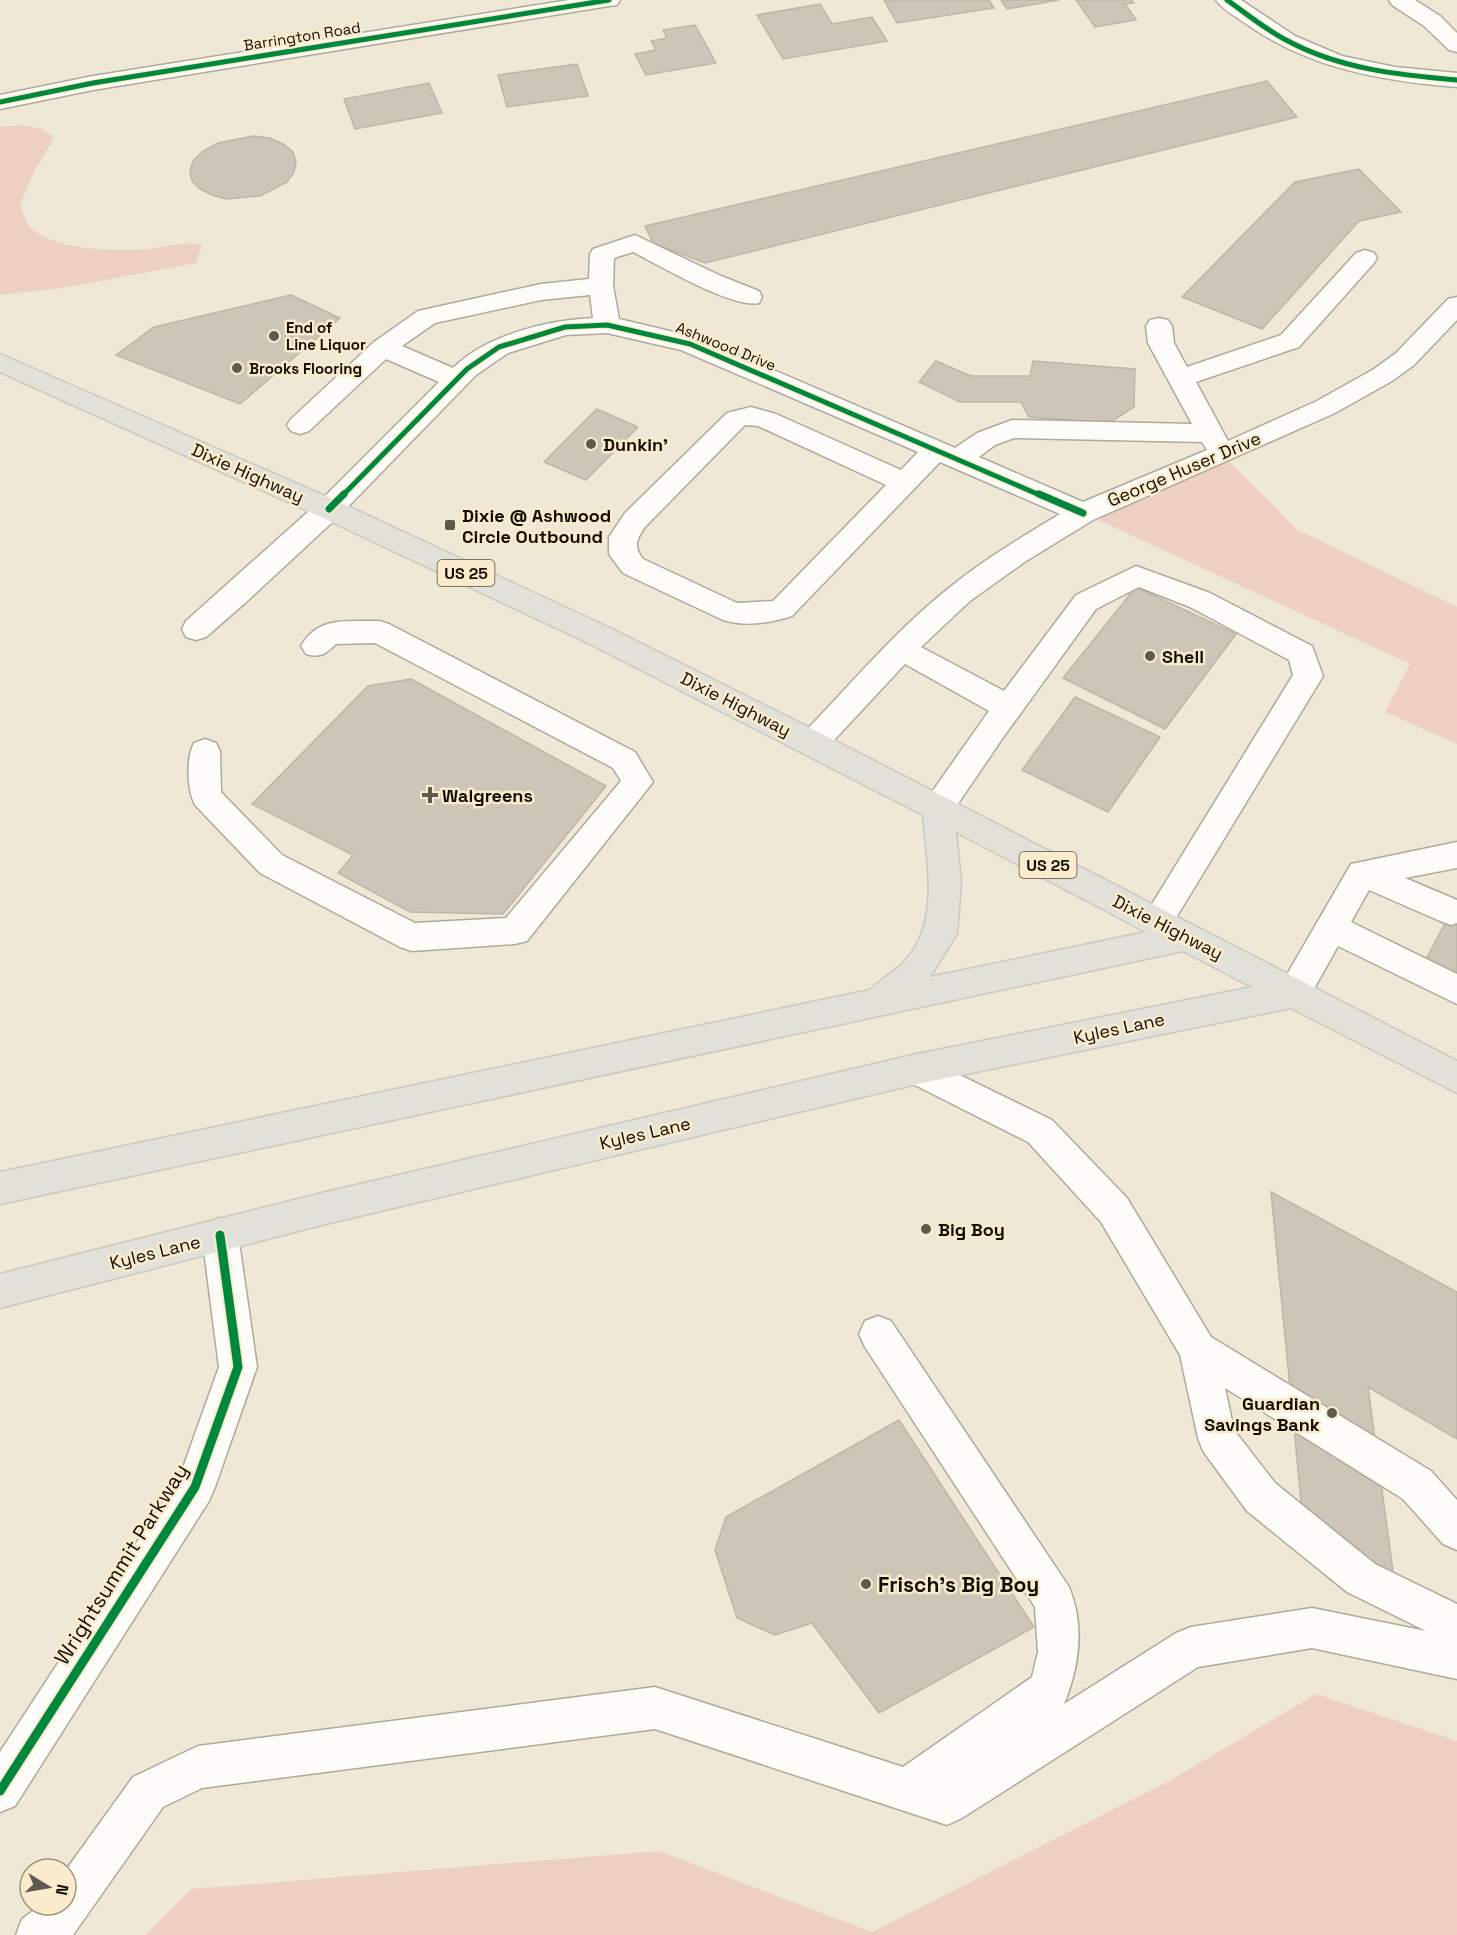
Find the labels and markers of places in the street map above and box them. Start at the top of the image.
place label: End of Line Liquor [286,318,366,354]
marker: End of Line Liquor [267,329,281,343]
place label: Brooks Flooring [249,359,362,378]
marker: Brooks Flooring [230,361,244,375]
place label: Dunkin' [603,433,668,456]
marker: Dunkin' [584,437,598,451]
place label: Dixie @ Ashwood Circle Outbound [462,504,611,548]
marker: Dixie @ Ashwood Circle Outbound [443,518,457,532]
place label: Shell [1162,645,1204,668]
marker: Shell [1143,649,1157,663]
place label: Walgreens [442,784,533,807]
marker: Walgreens [423,788,437,802]
place label: Big Boy [938,1218,1005,1241]
marker: Big Boy [919,1222,933,1236]
place label: Guardian Savings Bank [1204,1392,1320,1436]
marker: Guardian Savings Bank [1325,1406,1339,1420]
place label: Frisch's Big Boy [878,1571,1039,1598]
marker: Frisch's Big Boy [859,1577,873,1591]

